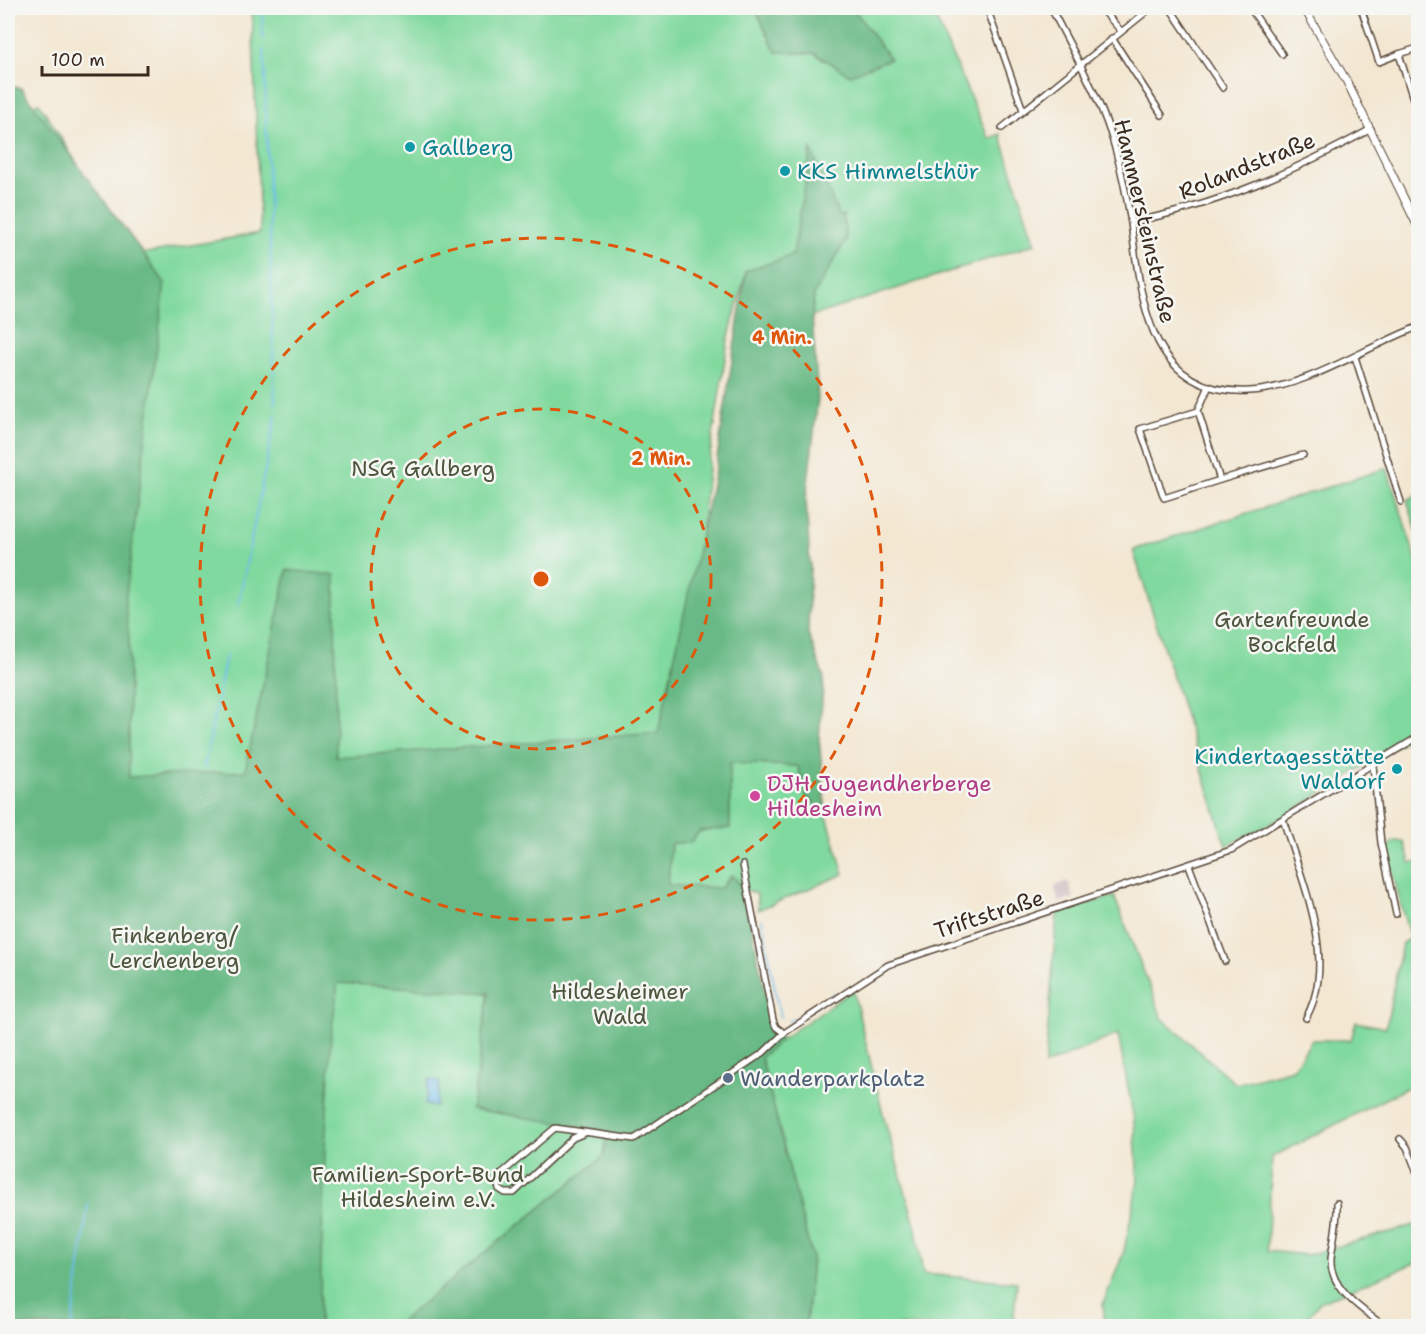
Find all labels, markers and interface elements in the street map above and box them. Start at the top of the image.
scale bar [42,39,148,77]
text: 100 m [51,48,105,72]
street label: Hammersteinstraße [1107,116,1183,326]
street label: Rolandstraße [1175,125,1319,207]
place label: Gallberg [422,133,513,162]
marker: Gallberg [403,140,417,154]
place label: KKS Himmelsthür [797,157,979,186]
marker: KKS Himmelsthür [778,164,792,178]
text: 4 Min. [752,326,812,350]
text: 2 Min. [631,447,691,471]
park label: NSG Gallberg [351,454,495,483]
centre of rings [531,569,551,589]
park label: Gartenfreunde Bockfeld [1214,605,1370,659]
place label: Kindertagesstätte Waldorf [1194,742,1386,796]
marker: Kindertagesstätte Waldorf [1390,762,1404,776]
place label: DJH Jugendherberge Hildesheim [767,769,992,823]
marker: DJH Jugendherberge Hildesheim [748,789,762,803]
street label: Triftstraße [930,883,1048,945]
park label: Finkenberg/ Lerchenberg [109,921,239,975]
park label: Hildesheimer Wald [551,977,689,1031]
place label: Wanderparkplatz [740,1064,926,1093]
marker: Wanderparkplatz [721,1071,735,1085]
park label: Familien-Sport-Bund Hildesheim e.V. [312,1160,524,1214]

